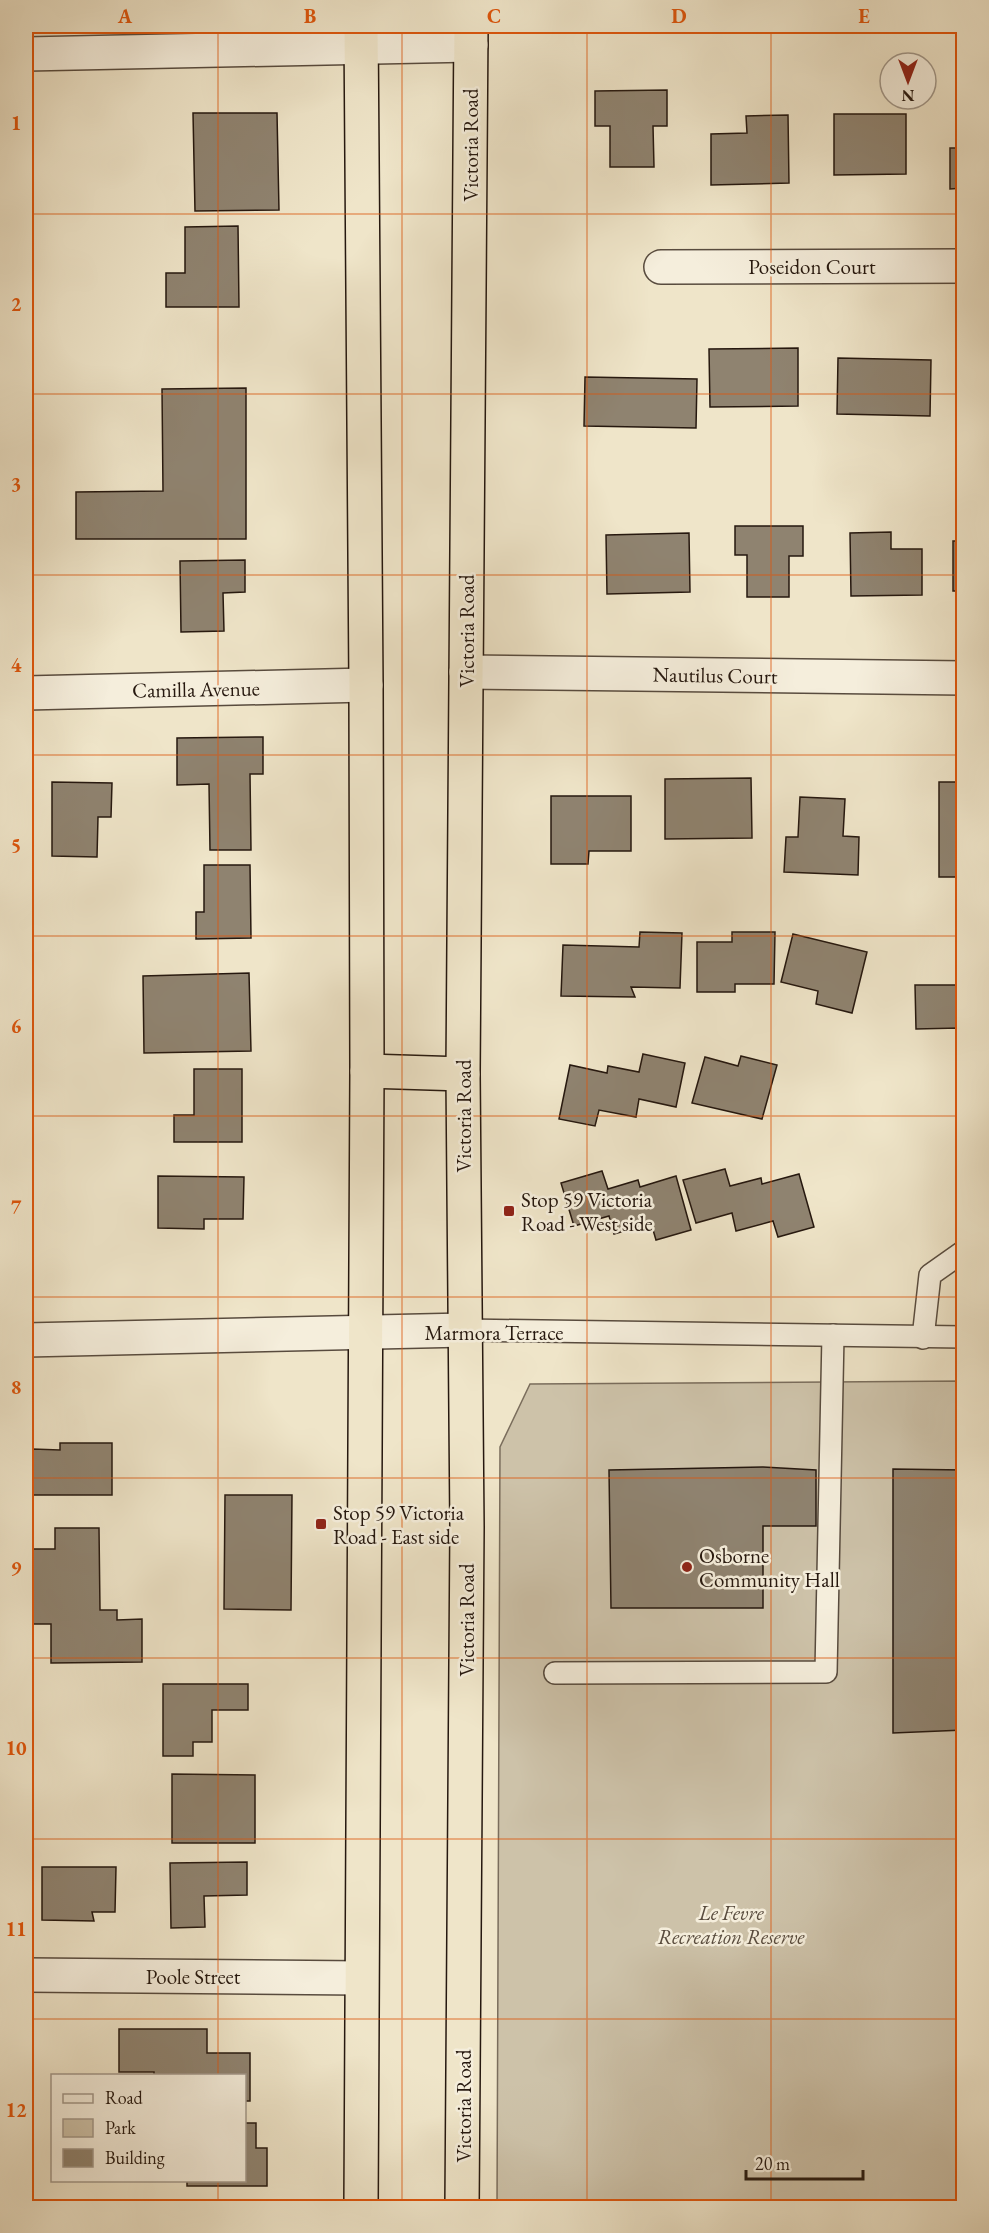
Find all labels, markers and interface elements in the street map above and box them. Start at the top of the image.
text: A [117,3,133,29]
text: B [304,3,316,29]
text: C [487,3,501,29]
text: D [671,3,687,29]
text: E [858,3,870,29]
north arrow [878,51,938,111]
text: N [901,85,914,106]
street label: Victoria Road [457,88,484,202]
text: 1 [11,110,21,136]
street label: Poseidon Court [748,253,876,280]
text: 2 [11,291,22,317]
text: 3 [11,471,21,497]
street label: Victoria Road [453,574,480,688]
text: 4 [11,652,22,678]
street label: Nautilus Court [652,660,778,690]
street label: Camilla Avenue [132,674,260,704]
text: 5 [11,832,21,858]
text: 6 [11,1013,22,1039]
street label: Victoria Road [450,1059,477,1173]
place label: Stop 59 Victoria Road - West side [521,1186,653,1237]
text: 7 [11,1194,22,1220]
marker: Stop 59 Victoria Road - West side [502,1204,516,1218]
street label: Marmora Terrace [425,1319,564,1346]
text: 8 [11,1374,21,1400]
place label: Stop 59 Victoria Road - East side [333,1499,465,1550]
marker: Stop 59 Victoria Road - East side [314,1517,328,1531]
place label: Osborne Community Hall [699,1542,840,1593]
text: 9 [11,1555,22,1581]
marker: Osborne Community Hall [680,1560,694,1574]
street label: Victoria Road [453,1563,480,1677]
text: 10 [5,1735,27,1761]
park label: Le Fevre Recreation Reserve [658,1899,805,1950]
text: 11 [5,1916,27,1942]
street label: Poole Street [146,1963,241,1990]
street label: Victoria Road [450,2049,477,2163]
legend [51,2074,246,2182]
text: Road [105,2086,144,2109]
text: 12 [5,2097,27,2123]
text: Park [105,2116,136,2139]
scale bar [746,2143,863,2181]
text: Building [105,2146,165,2169]
text: 20 m [755,2152,790,2175]

